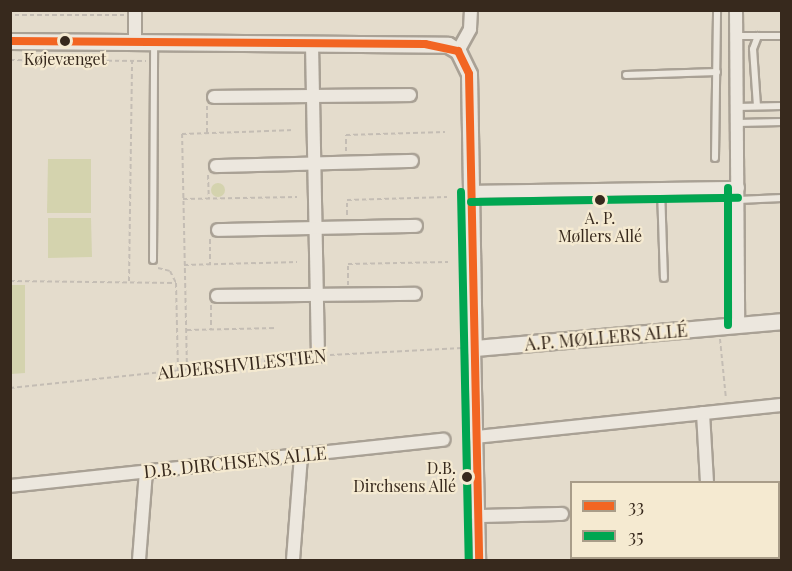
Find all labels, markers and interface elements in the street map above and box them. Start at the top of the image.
marker: Køjevænget [59,35,71,47]
place label: Køjevænget [24,49,106,69]
marker: A. P. Møllers Allé [594,194,606,206]
place label: A. P. Møllers Allé [558,208,642,246]
street label: A.P. MØLLERS ALLÉ [523,319,689,355]
street label: ALDERSHVILESTIEN [156,344,328,384]
street label: D.B. DIRCHSENS ALLE [142,442,328,482]
place label: D.B. Dirchsens Allé [353,458,456,496]
marker: D.B. Dirchsens Allé [461,471,473,483]
legend [570,481,780,559]
text: 33 [628,494,644,518]
text: 35 [628,524,644,548]

